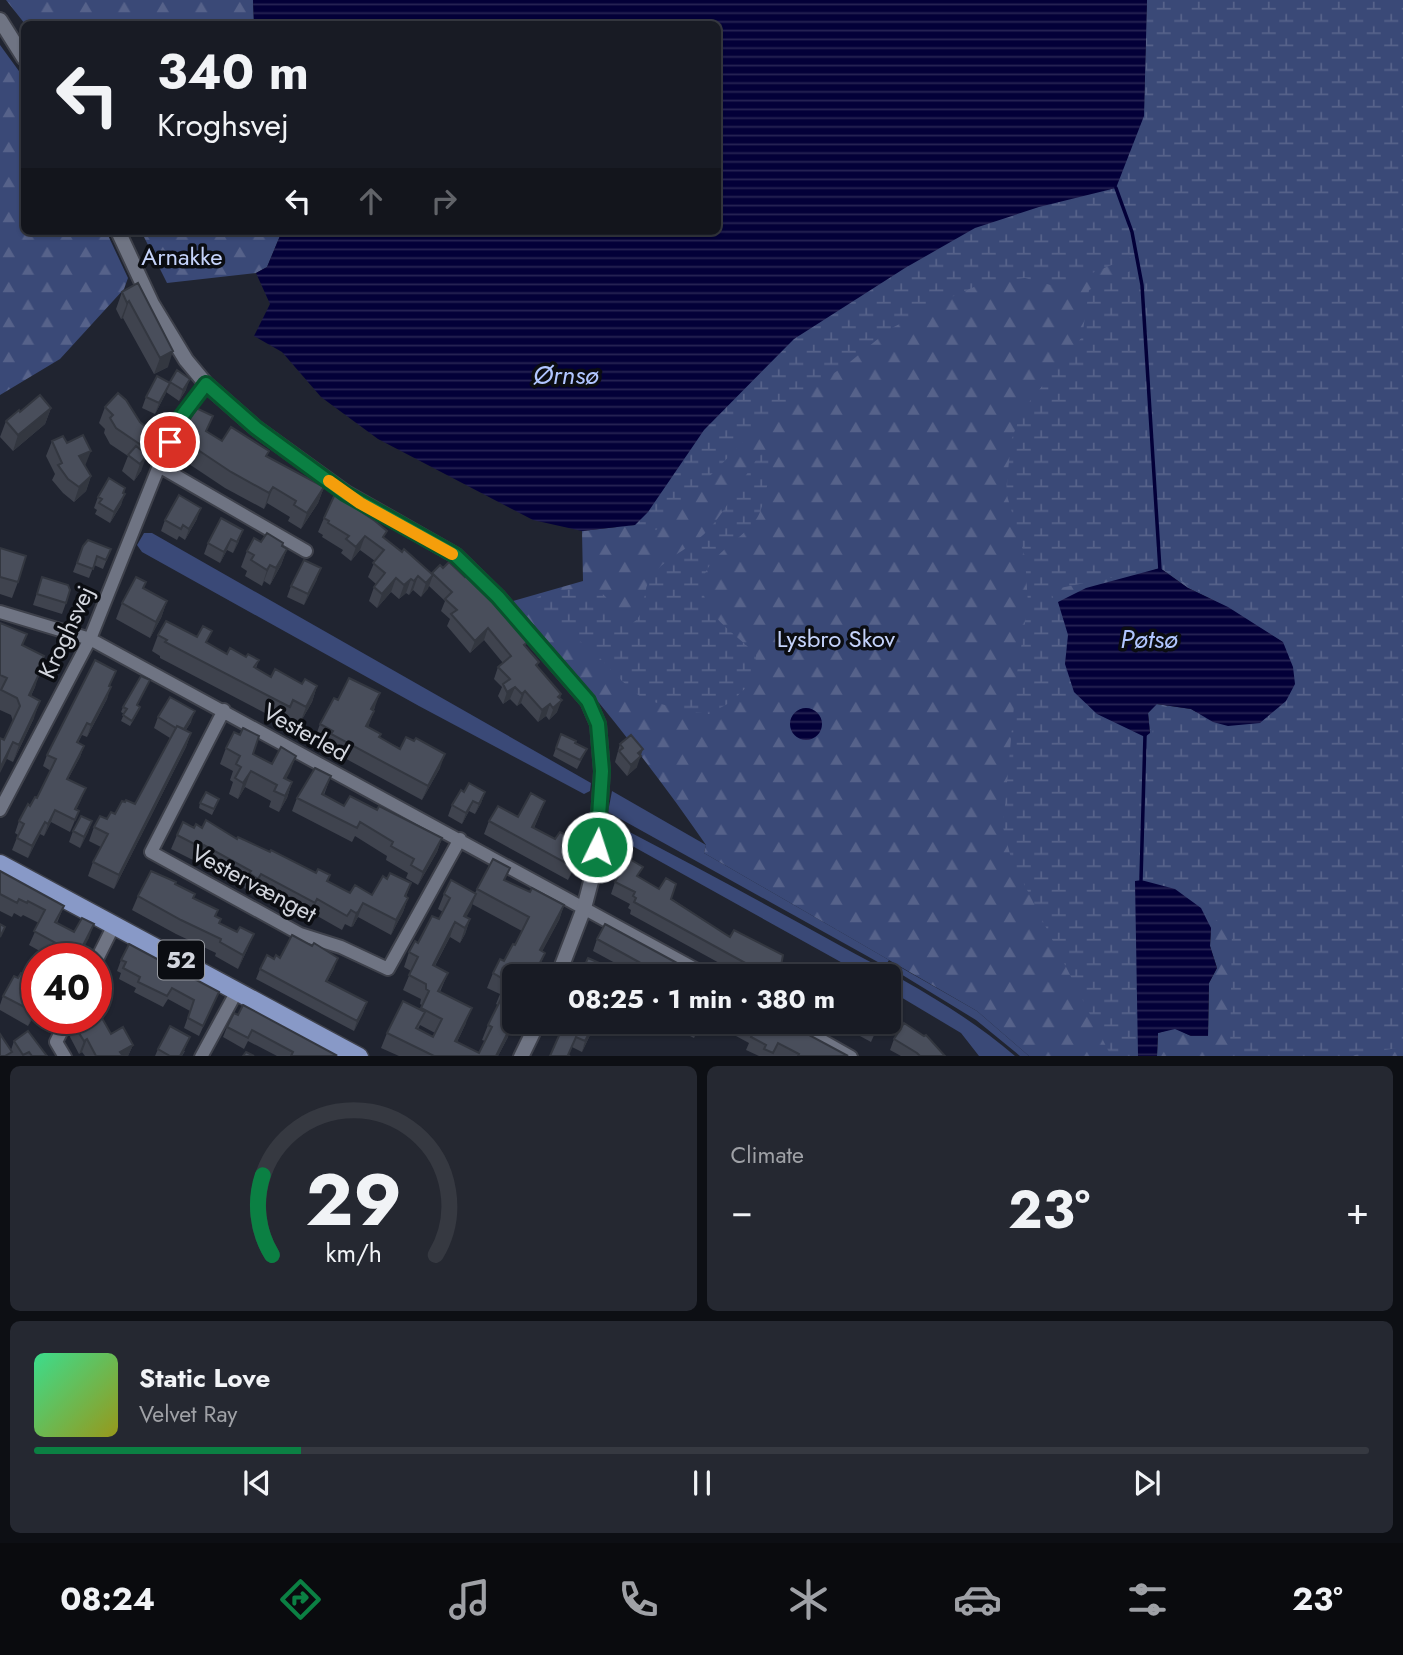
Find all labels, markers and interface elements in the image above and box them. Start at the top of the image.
text: 340 m [157,37,309,107]
icon: left [42,49,133,140]
text: Kroghsvej [157,102,289,148]
icon: left [279,182,317,220]
icon: ahead [352,182,390,220]
icon: right [425,182,463,220]
park label: Arnakke [141,239,223,274]
water label: Ørnsø [533,356,599,394]
pin [140,412,200,472]
icon: arrive [151,423,189,461]
street label: Kroghsvej [29,580,103,684]
water label: Pøtsø [1120,620,1178,658]
park label: Lysbro Skov [777,621,896,656]
street label: Vesterled [256,694,356,770]
position arrow [560,810,634,884]
street label: Vestervænget [185,835,323,931]
road number: 52 [158,940,204,979]
speed limit sign: 40 [21,943,112,1034]
text: 08:25 · 1 min · 380 m [568,980,835,1018]
text: Climate [731,1138,804,1172]
text: 29 [305,1147,401,1252]
text: 23° [1008,1172,1090,1248]
text: − [731,1183,753,1238]
text: + [1346,1183,1369,1238]
text: km/h [325,1234,382,1270]
text: Static Love [139,1359,271,1397]
text: Velvet Ray [139,1397,237,1431]
icon: previous [238,1464,276,1502]
icon: pause [683,1464,721,1502]
icon: next [1128,1464,1166,1502]
icon: directions [276,1575,325,1624]
icon: music [445,1575,494,1624]
icon: phone [614,1575,663,1624]
icon: climate [784,1575,833,1624]
icon: car [953,1575,1002,1624]
icon: filters [1123,1575,1172,1624]
text: 08:24 [60,1576,155,1622]
text: 23° [1292,1576,1343,1622]

